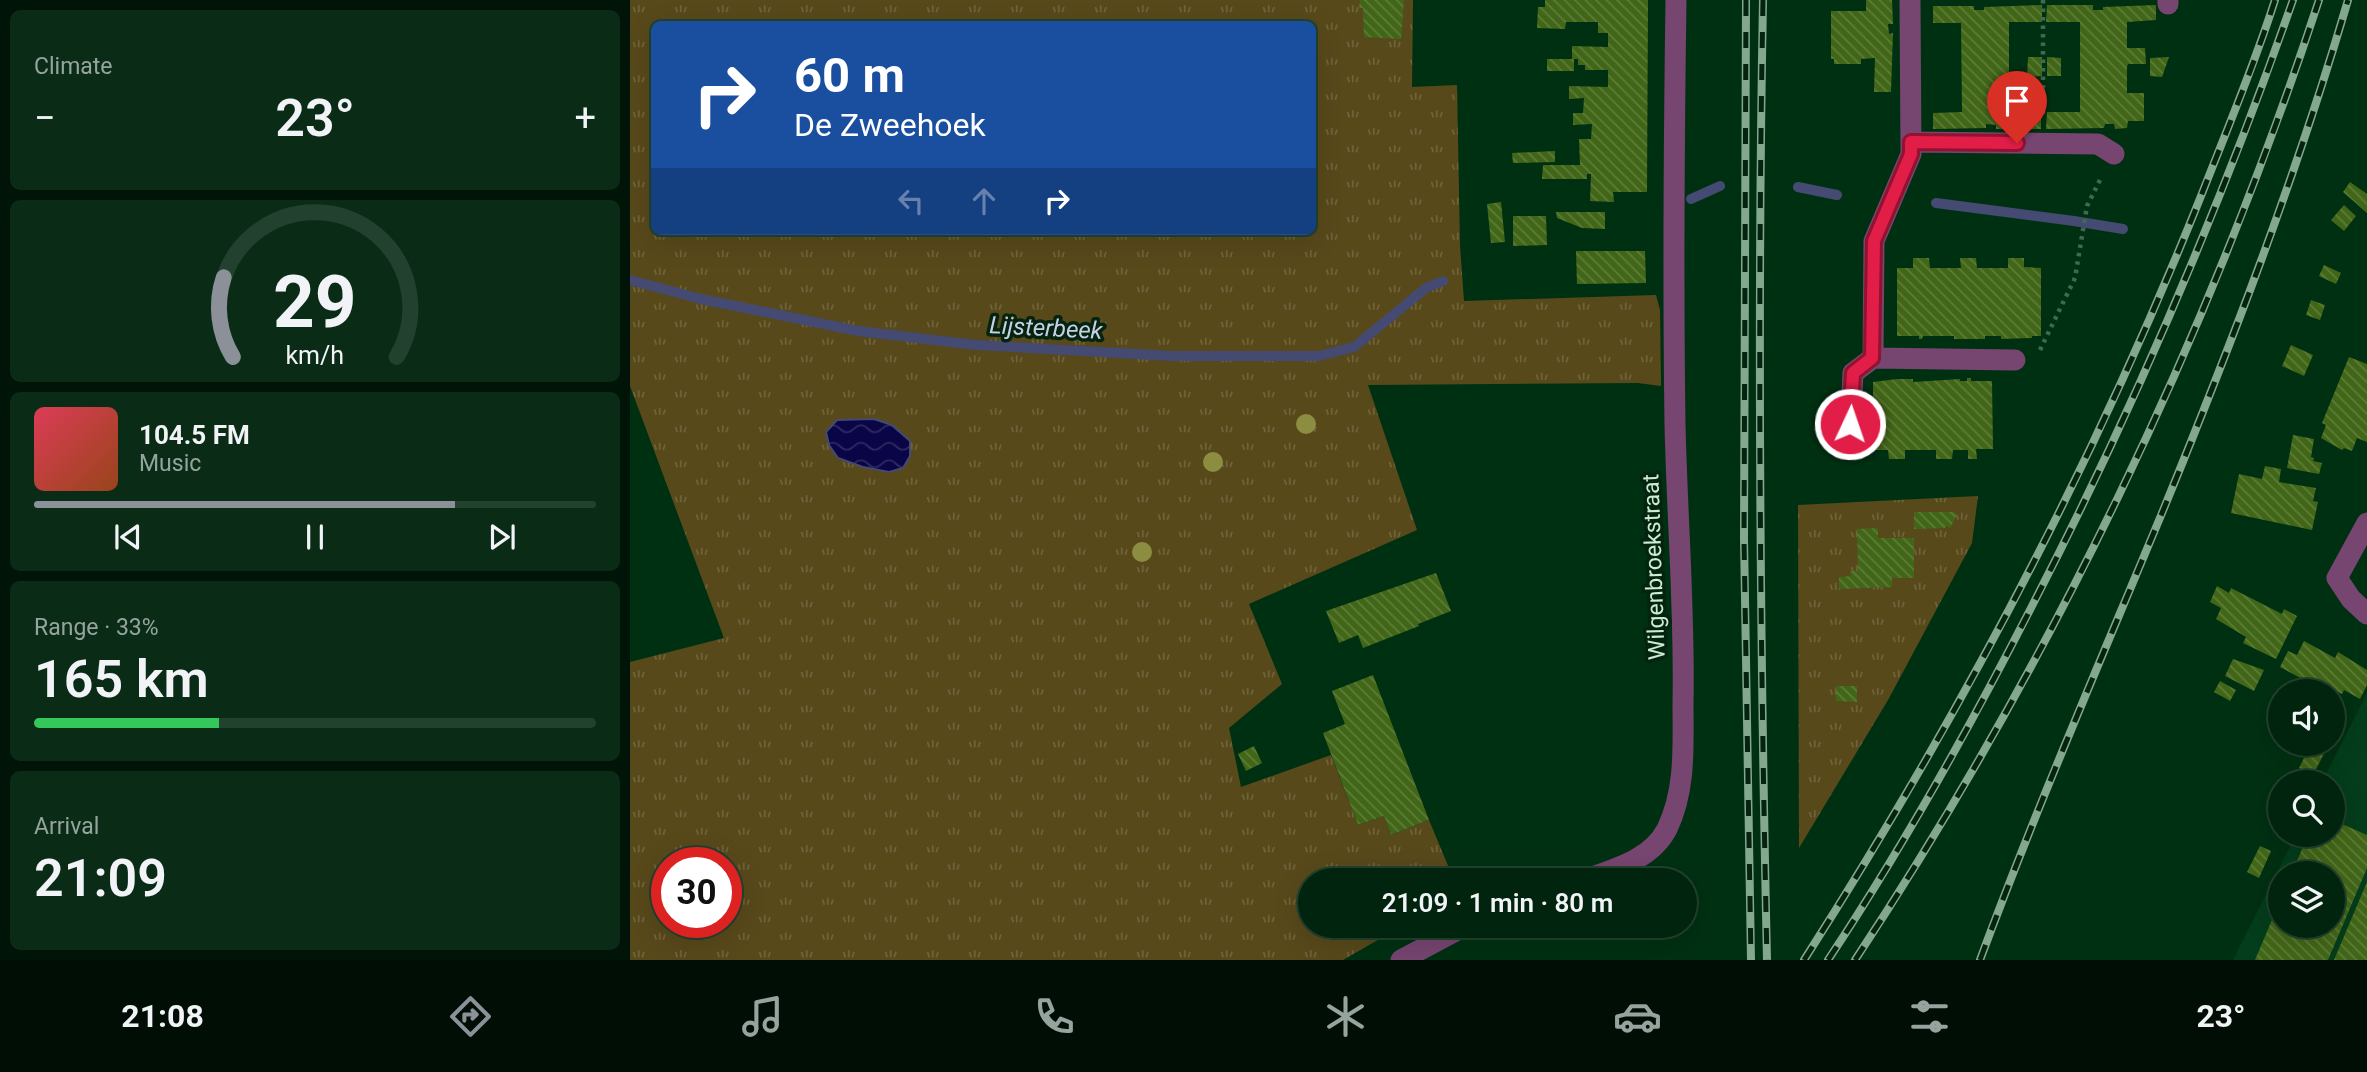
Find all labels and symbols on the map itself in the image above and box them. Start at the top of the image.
pin [1987,71,2047,143]
water label: Lijsterbeek [989,311,1104,345]
position arrow [1813,387,1887,461]
street label: Wilgenbroekstraat [1637,474,1671,660]
speed limit sign: 30 [651,847,742,938]

